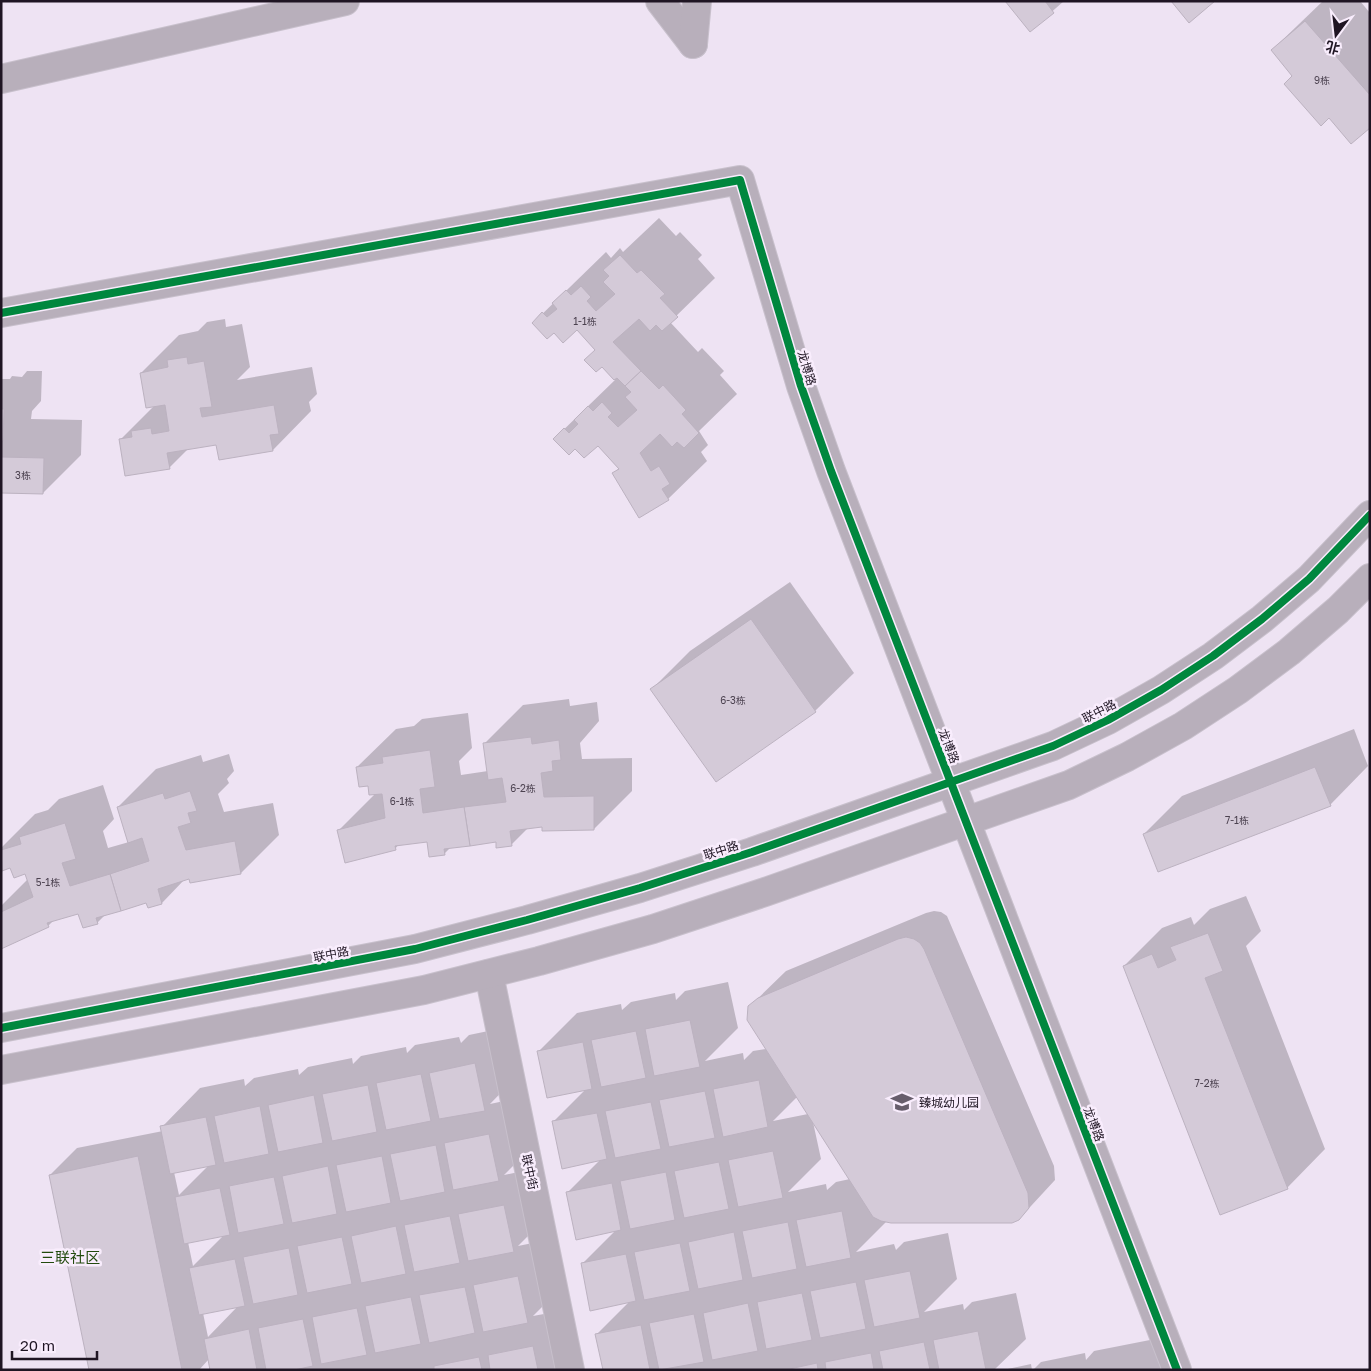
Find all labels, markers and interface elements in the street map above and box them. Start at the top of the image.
north arrow [1311,10,1361,60]
text: 北 [1324,38,1341,58]
house number: 9栋 [1314,74,1330,86]
house number: 1-1栋 [573,315,597,327]
street label: 龙博路 [795,349,819,387]
house number: 3栋 [15,469,31,481]
house number: 6-3栋 [720,694,746,706]
street label: 联中路 [1080,696,1118,726]
street label: 龙博路 [936,727,962,765]
house number: 6-2栋 [510,782,536,794]
house number: 6-1栋 [390,795,414,807]
house number: 7-1栋 [1225,814,1249,826]
street label: 联中路 [702,837,740,863]
house number: 5-1栋 [36,876,60,888]
street label: 联中路 [312,943,350,965]
house number: 7-2栋 [1195,1077,1219,1089]
school or university icon: 臻城幼儿园 [889,1089,915,1115]
place label: 臻城幼儿园 [919,1095,979,1110]
street label: 龙博路 [1081,1105,1107,1143]
street label: 联中街 [519,1153,541,1191]
district label: 三联社区 [40,1248,100,1266]
scale bar [12,1328,98,1360]
text: 20 m [20,1336,55,1354]

